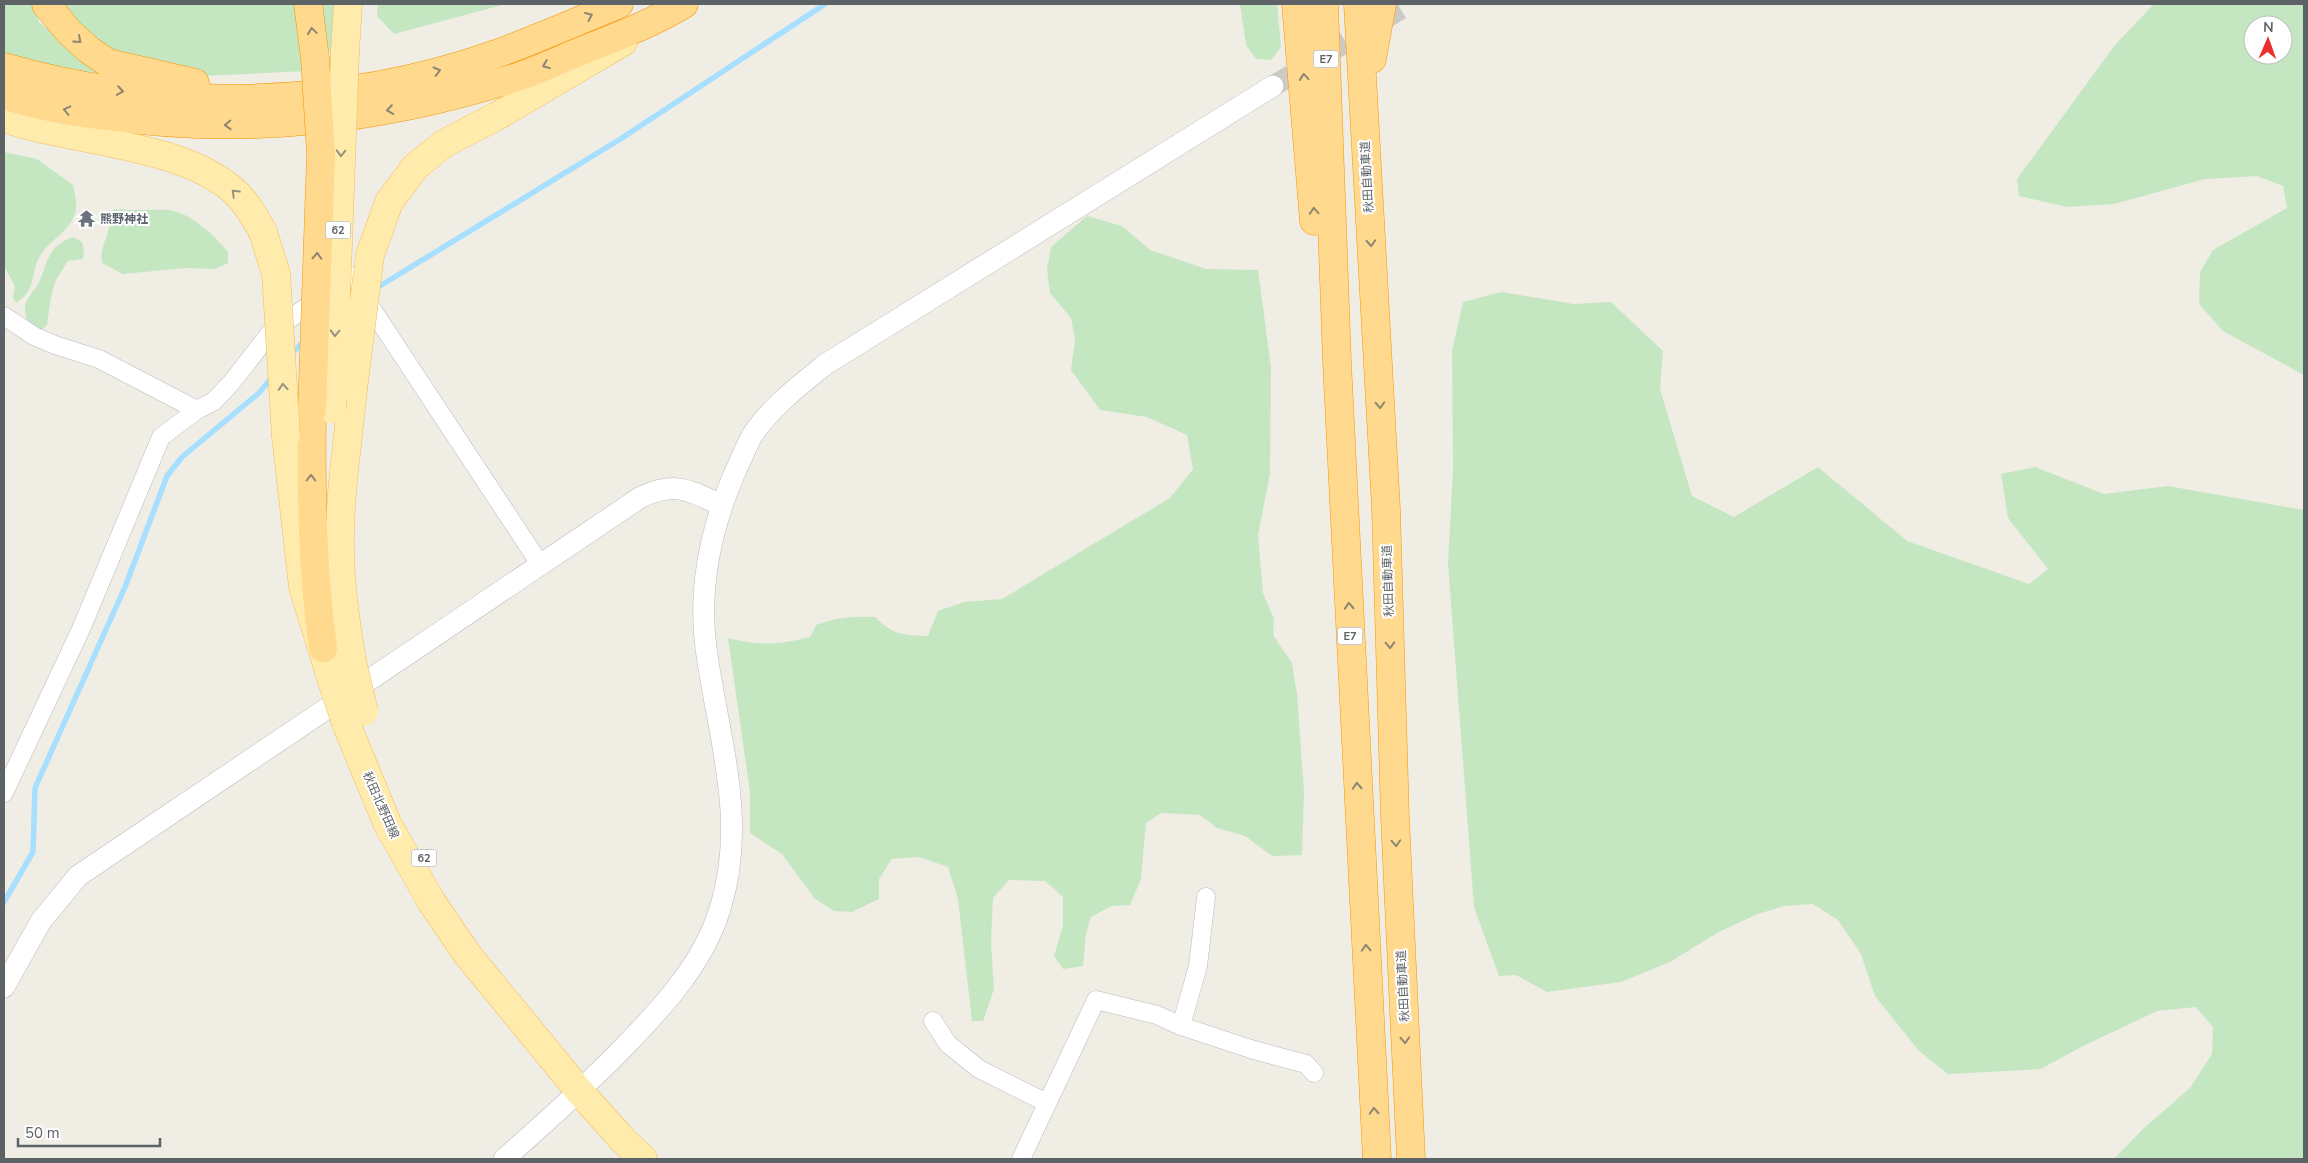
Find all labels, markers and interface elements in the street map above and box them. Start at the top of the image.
one-way arrow [584,12,593,23]
north arrow [2243,15,2293,65]
text: N [2263,18,2274,37]
one-way arrow [307,27,317,35]
one-way arrow [72,35,81,44]
road number: E7 [1314,51,1338,68]
one-way arrow [542,59,551,69]
one-way arrow [432,66,441,77]
one-way arrow [1298,73,1309,81]
one-way arrow [116,85,124,95]
one-way arrow [386,104,394,114]
one-way arrow [62,105,71,116]
one-way arrow [224,120,232,130]
street label: 秋田自動車道 [1357,141,1377,213]
one-way arrow [336,150,346,158]
one-way arrow [231,190,240,199]
one-way arrow [1308,206,1319,214]
temple icon: 熊野神社 [76,209,96,229]
place label: 熊野神社 [100,211,148,227]
road number: 62 [326,222,350,238]
one-way arrow [1366,240,1377,248]
one-way arrow [312,252,323,260]
one-way arrow [329,330,340,338]
one-way arrow [278,383,289,391]
one-way arrow [1375,402,1386,410]
one-way arrow [306,473,317,481]
street label: 秋田自動車道 [1379,545,1397,617]
one-way arrow [1343,602,1354,610]
road number: E7 [1338,628,1362,644]
one-way arrow [1385,642,1395,650]
street label: 秋田北野田線 [359,769,403,841]
one-way arrow [1352,782,1363,790]
one-way arrow [1390,839,1401,847]
road number: 62 [412,850,436,866]
one-way arrow [1360,944,1371,952]
street label: 秋田自動車道 [1393,950,1413,1022]
one-way arrow [1400,1036,1411,1044]
one-way arrow [1369,1106,1380,1114]
scale bar [18,1116,160,1148]
text: 50 m [25,1123,60,1143]

